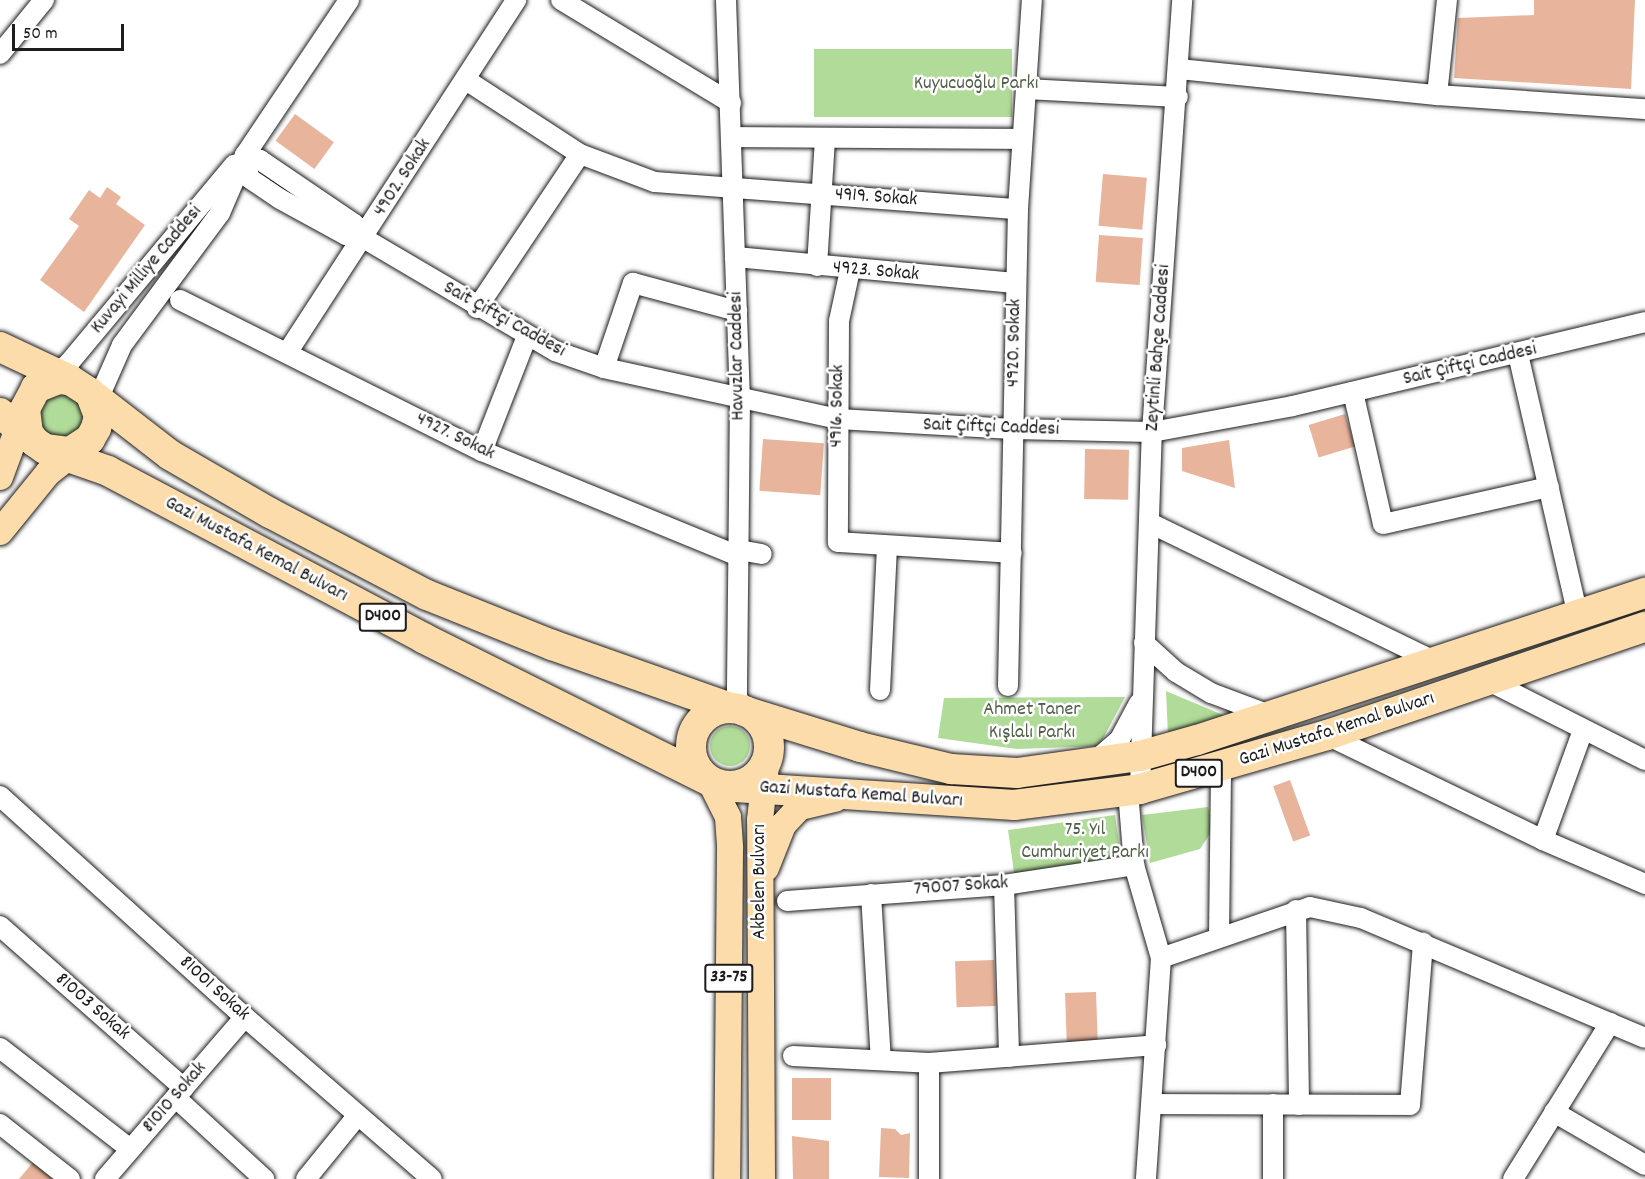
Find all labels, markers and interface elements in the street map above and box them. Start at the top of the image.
scale bar [15,12,128,50]
text: 50 m [23,22,58,47]
park label: Kuyucuoğlu Parkı [914,72,1038,96]
street label: 4902. Sokak [369,134,437,222]
street label: 4919. Sokak [834,183,918,213]
street label: Kuvayi Milliye Caddesi [86,201,208,339]
street label: 4923. Sokak [832,256,920,288]
street label: Zeytinli Bahçe Caddesi [1141,264,1177,432]
street label: Sait Çiftçi Caddesi [439,276,569,364]
street label: Havuzlar Caddesi [725,291,751,421]
street label: 4920. Sokak [1002,299,1028,387]
street label: Sait Çiftçi Caddesi [1401,338,1539,392]
street label: 4916. Sokak [825,364,851,448]
street label: 4927. Sokak [411,408,499,466]
street label: Sait Çiftçi Caddesi [922,414,1060,442]
street label: Gazi Mustafa Kemal Bulvarı [160,492,352,608]
road number: D400 [358,602,409,632]
street label: Gazi Mustafa Kemal Bulvarı [1236,687,1438,773]
park label: Ahmet Taner Kışlalı Parkı [983,699,1081,746]
road number: D400 [1174,758,1224,788]
street label: Gazi Mustafa Kemal Bulvarı [758,776,964,814]
park label: 75. Yıl Cumhuriyet Parkı [1021,818,1149,865]
street label: Akbelen Bulvarı [748,824,772,940]
street label: 79007 Sokak [913,872,1009,902]
street label: 81001 Sokak [174,951,254,1027]
road number: 33-75 [704,963,754,993]
street label: 81003 Sokak [50,968,134,1046]
street label: 81010 Sokak [138,1057,212,1139]

